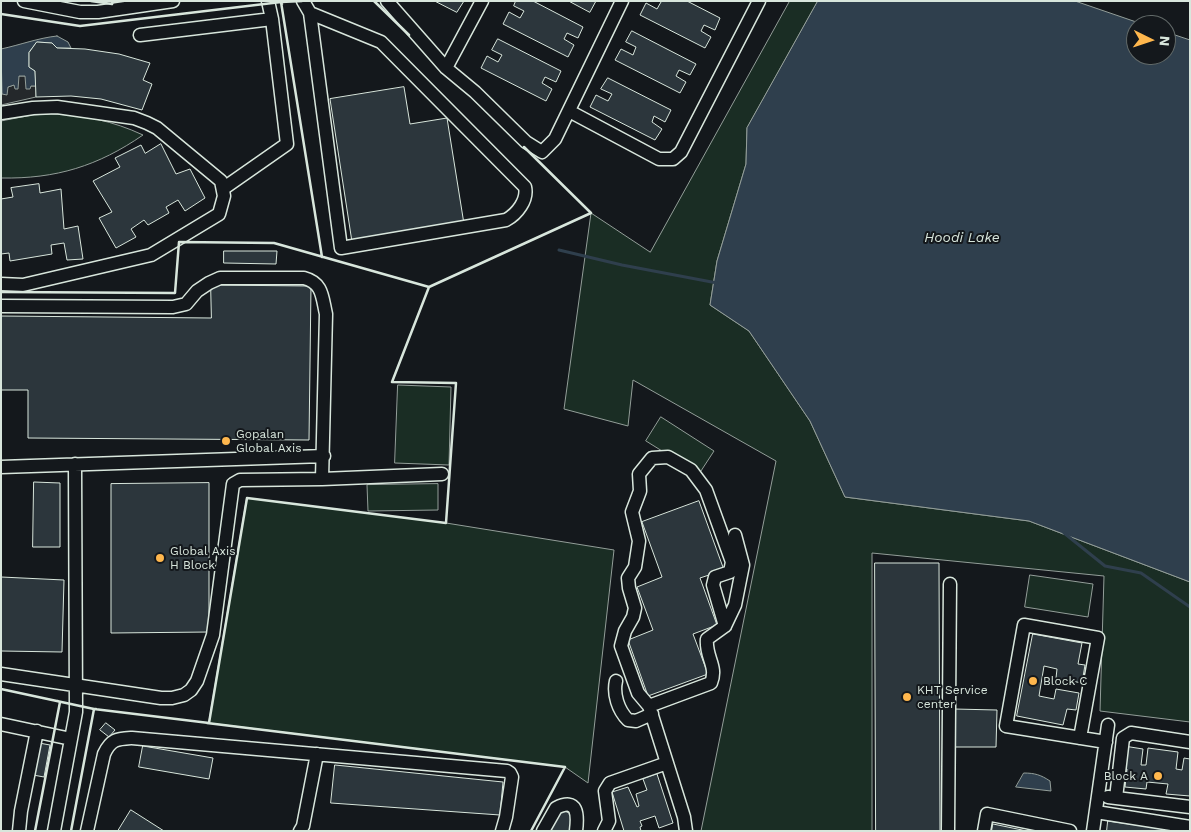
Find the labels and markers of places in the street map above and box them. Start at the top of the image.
place label: Gopalan Global Axis [236,427,301,455]
marker: Gopalan Global Axis [220,435,232,447]
place label: Global Axis H Block [170,544,235,572]
marker: Global Axis H Block [154,552,166,564]
place label: Block C [1043,674,1088,688]
marker: Block C [1027,675,1039,687]
place label: KHT Service center [917,683,988,711]
marker: KHT Service center [901,691,913,703]
place label: Block A [1104,769,1148,783]
marker: Block A [1152,770,1164,782]

